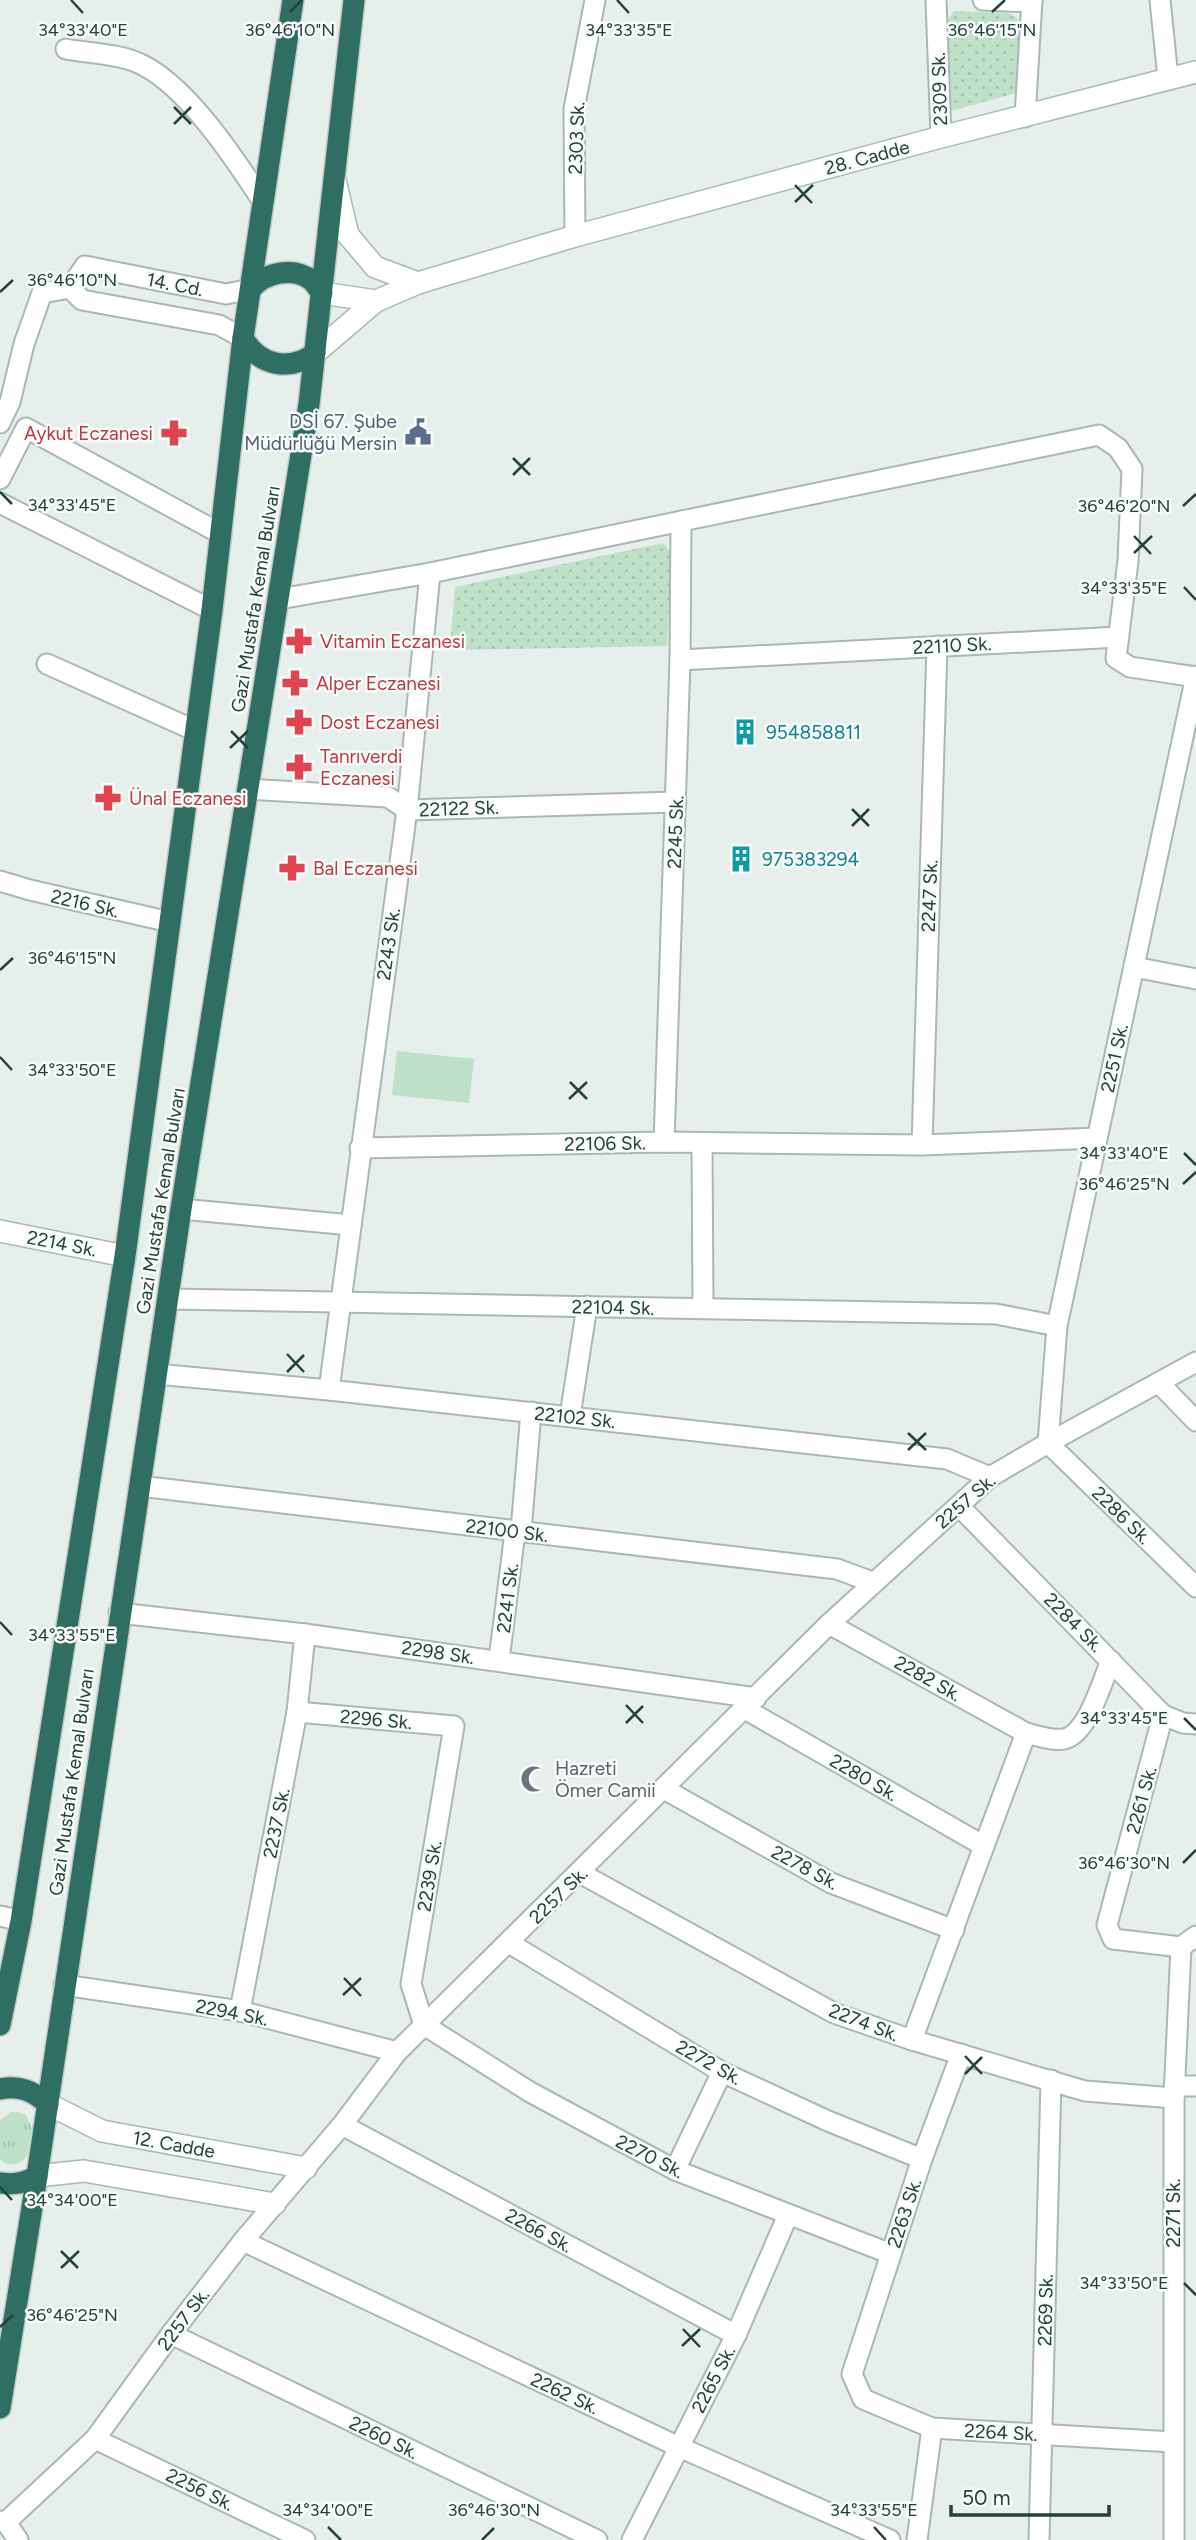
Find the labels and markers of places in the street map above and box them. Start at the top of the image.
place label: DSİ 67. Şube Müdürlüğü Mersin [244,410,397,455]
public building icon: DSİ 67. Şube Müdürlüğü Mersin [403,417,433,447]
pharmacy icon: Aykut Eczanesi [159,418,189,448]
place label: Aykut Eczanesi [24,422,153,445]
pharmacy icon: Vitamin Eczanesi [284,626,314,656]
place label: Vitamin Eczanesi [320,630,465,653]
pharmacy icon: Alper Eczanesi [280,668,310,698]
place label: Alper Eczanesi [316,672,441,695]
pharmacy icon: Dost Eczanesi [284,707,314,737]
place label: Dost Eczanesi [320,711,440,734]
building icon: 954858811 [730,717,760,747]
place label: 954858811 [766,721,861,744]
place label: Tanrıverdi Eczanesi [320,745,402,790]
pharmacy icon: Tanrıverdi Eczanesi [284,752,314,782]
pharmacy icon: Ünal Eczanesi [93,783,123,813]
place label: Ünal Eczanesi [129,787,246,810]
building icon: 975383294 [726,844,756,874]
place label: 975383294 [762,848,860,871]
pharmacy icon: Bal Eczanesi [277,853,307,883]
place label: Bal Eczanesi [313,857,418,880]
place label: Hazreti Ömer Camii [555,1757,656,1802]
mosque icon: Hazreti Ömer Camii [519,1764,549,1794]

